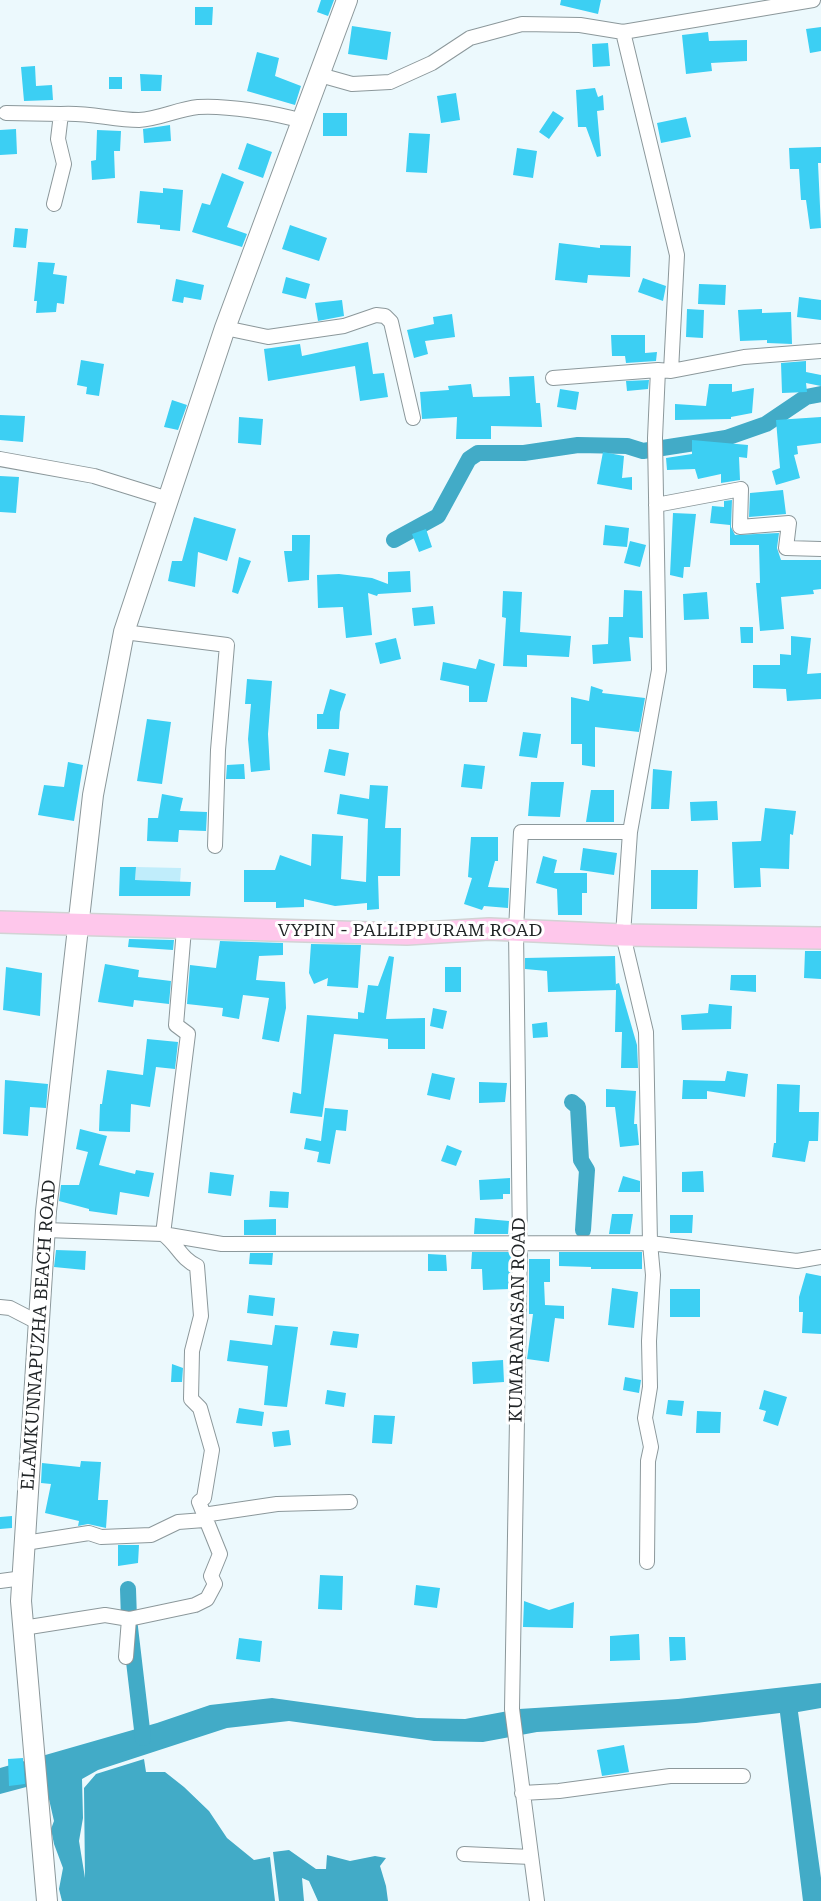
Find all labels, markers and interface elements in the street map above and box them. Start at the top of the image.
street label: VYPIN - PALLIPPURAM ROAD [278,920,542,942]
street label: ELAMKUNNAPUZHA BEACH ROAD [17,1179,61,1491]
street label: KUMARANASAN ROAD [505,1217,531,1423]

